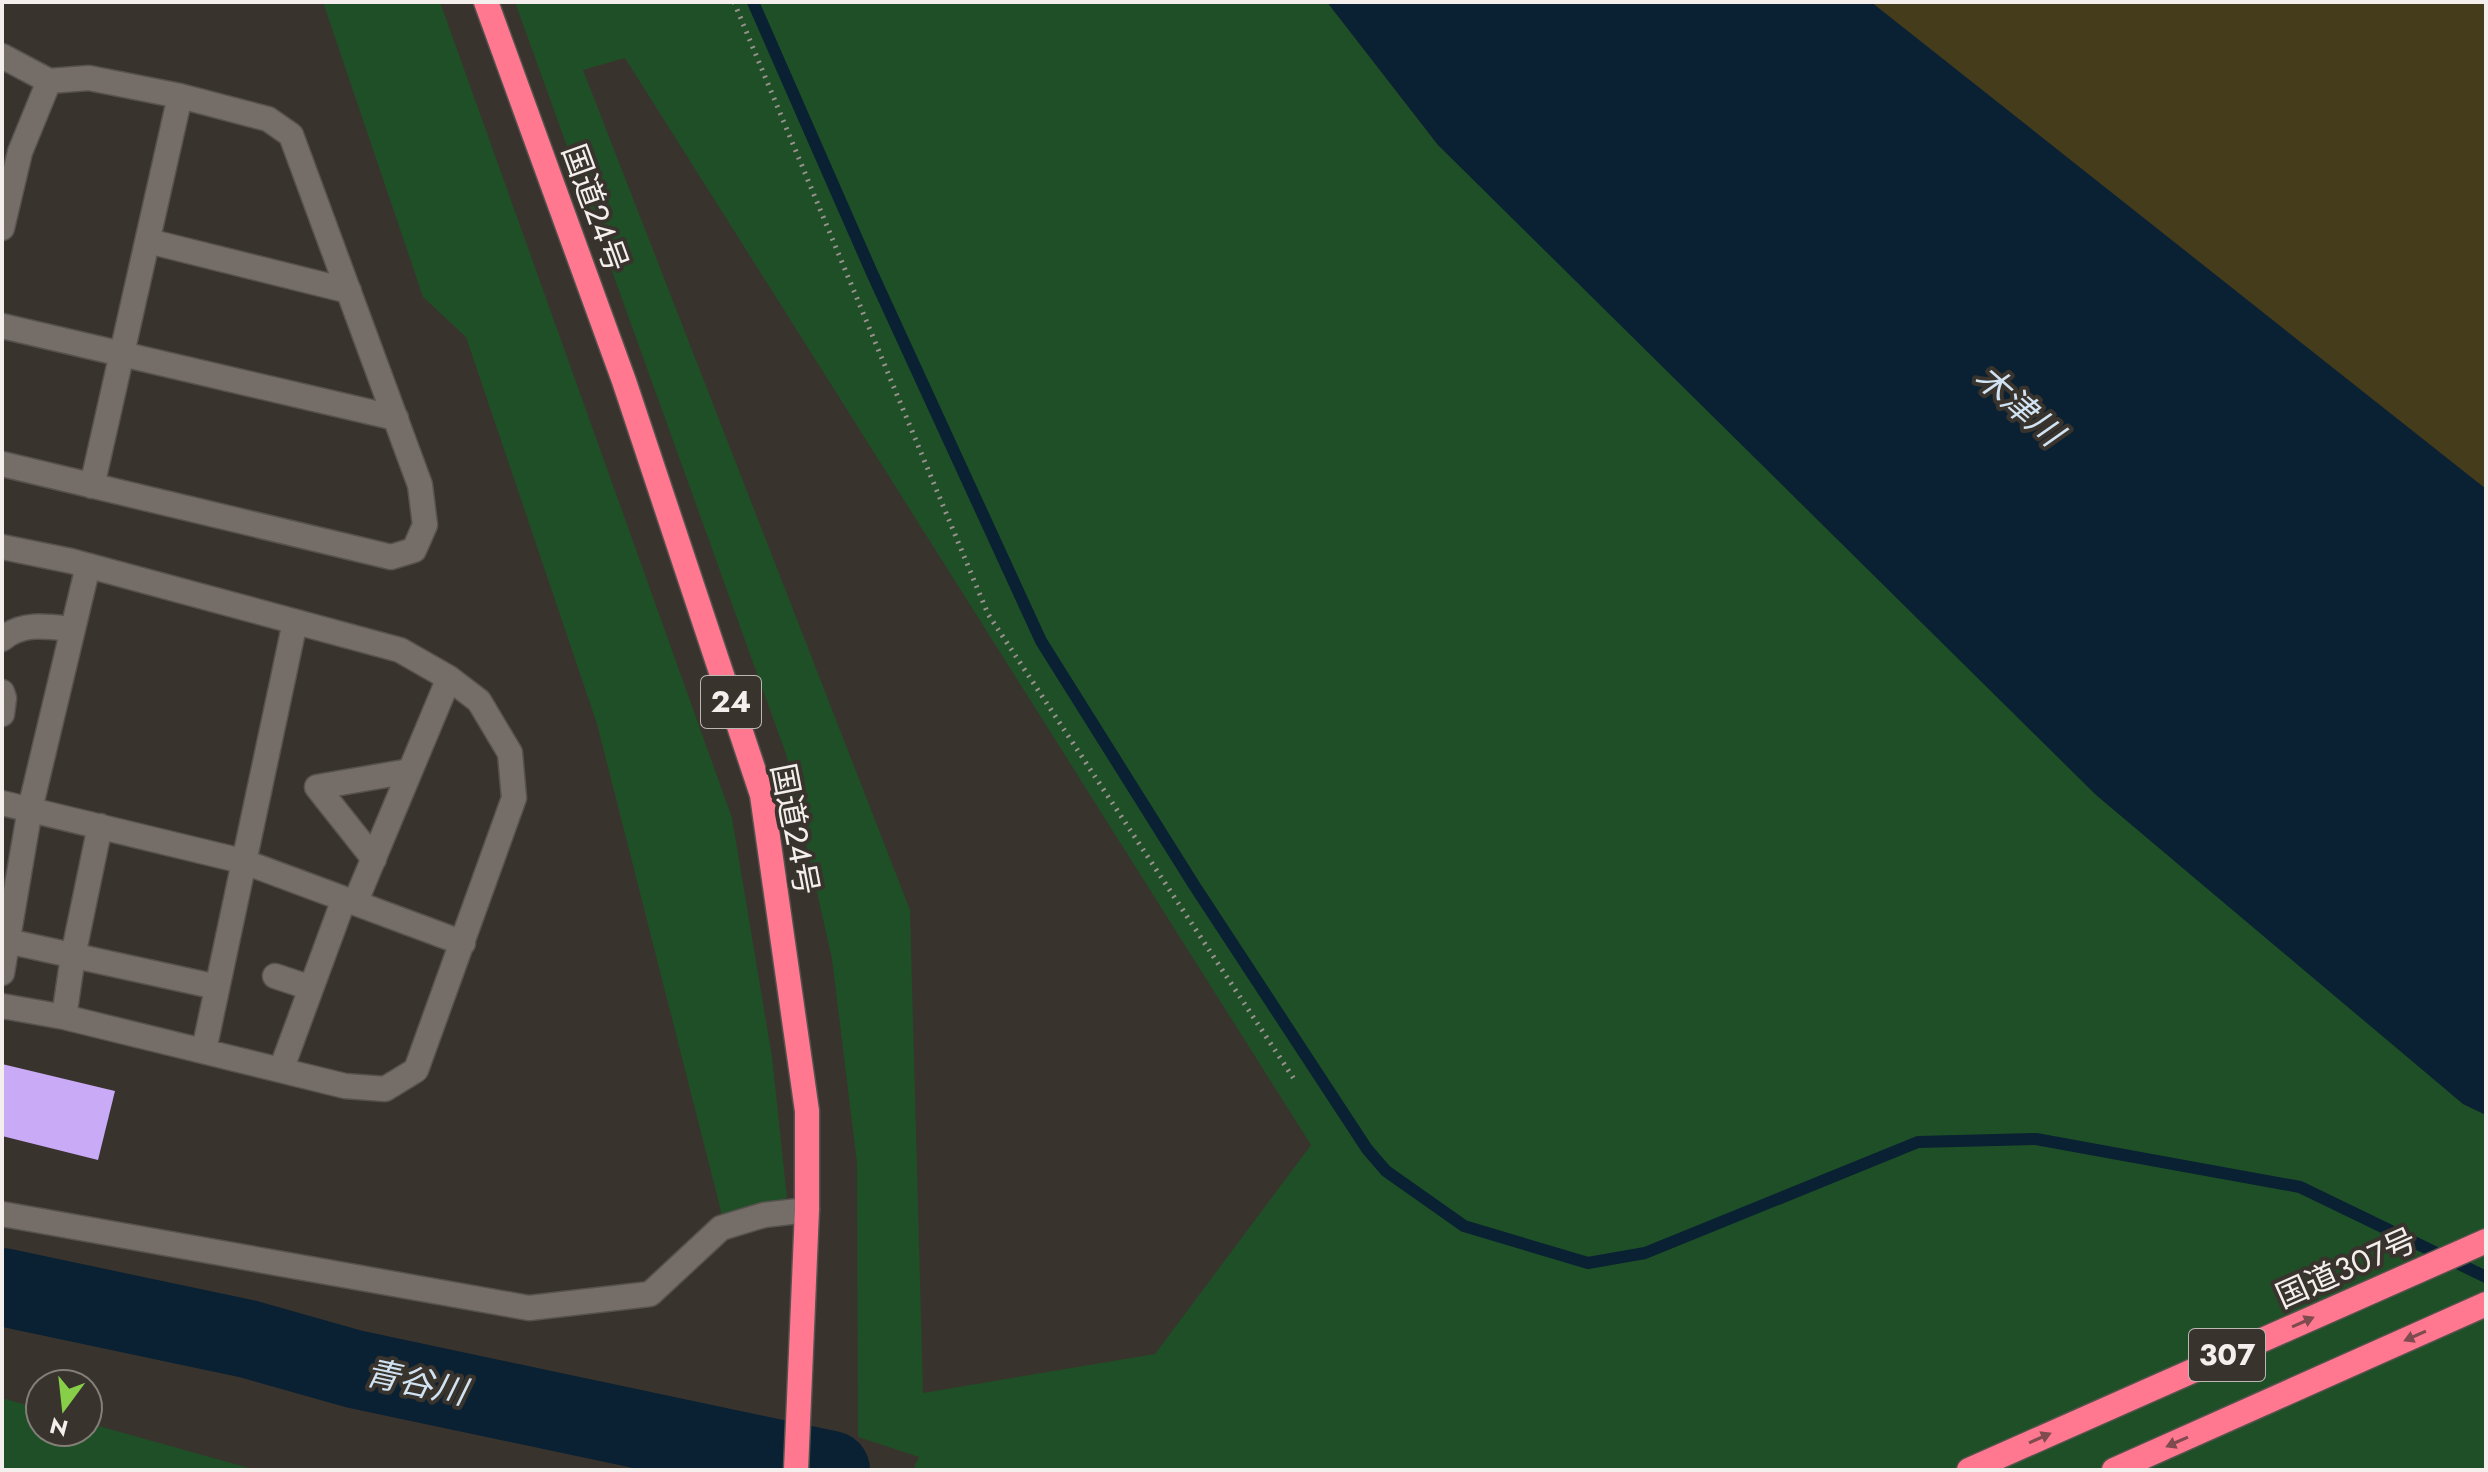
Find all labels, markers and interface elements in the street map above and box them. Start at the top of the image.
street label: 国道24号 [551,138,639,278]
water label: 木津川 [1964,353,2075,459]
road number: 24 [701,676,761,728]
street label: 国道24号 [760,759,830,899]
street label: 国道307号 [2268,1217,2424,1319]
one-way arrow [2292,1315,2315,1328]
road number: 307 [2189,1329,2265,1381]
one-way arrow [2403,1329,2427,1342]
water label: 青谷川 [361,1348,474,1418]
north arrow [24,1368,104,1448]
text: N [46,1410,71,1445]
one-way arrow [2028,1432,2052,1445]
one-way arrow [2166,1435,2189,1449]

